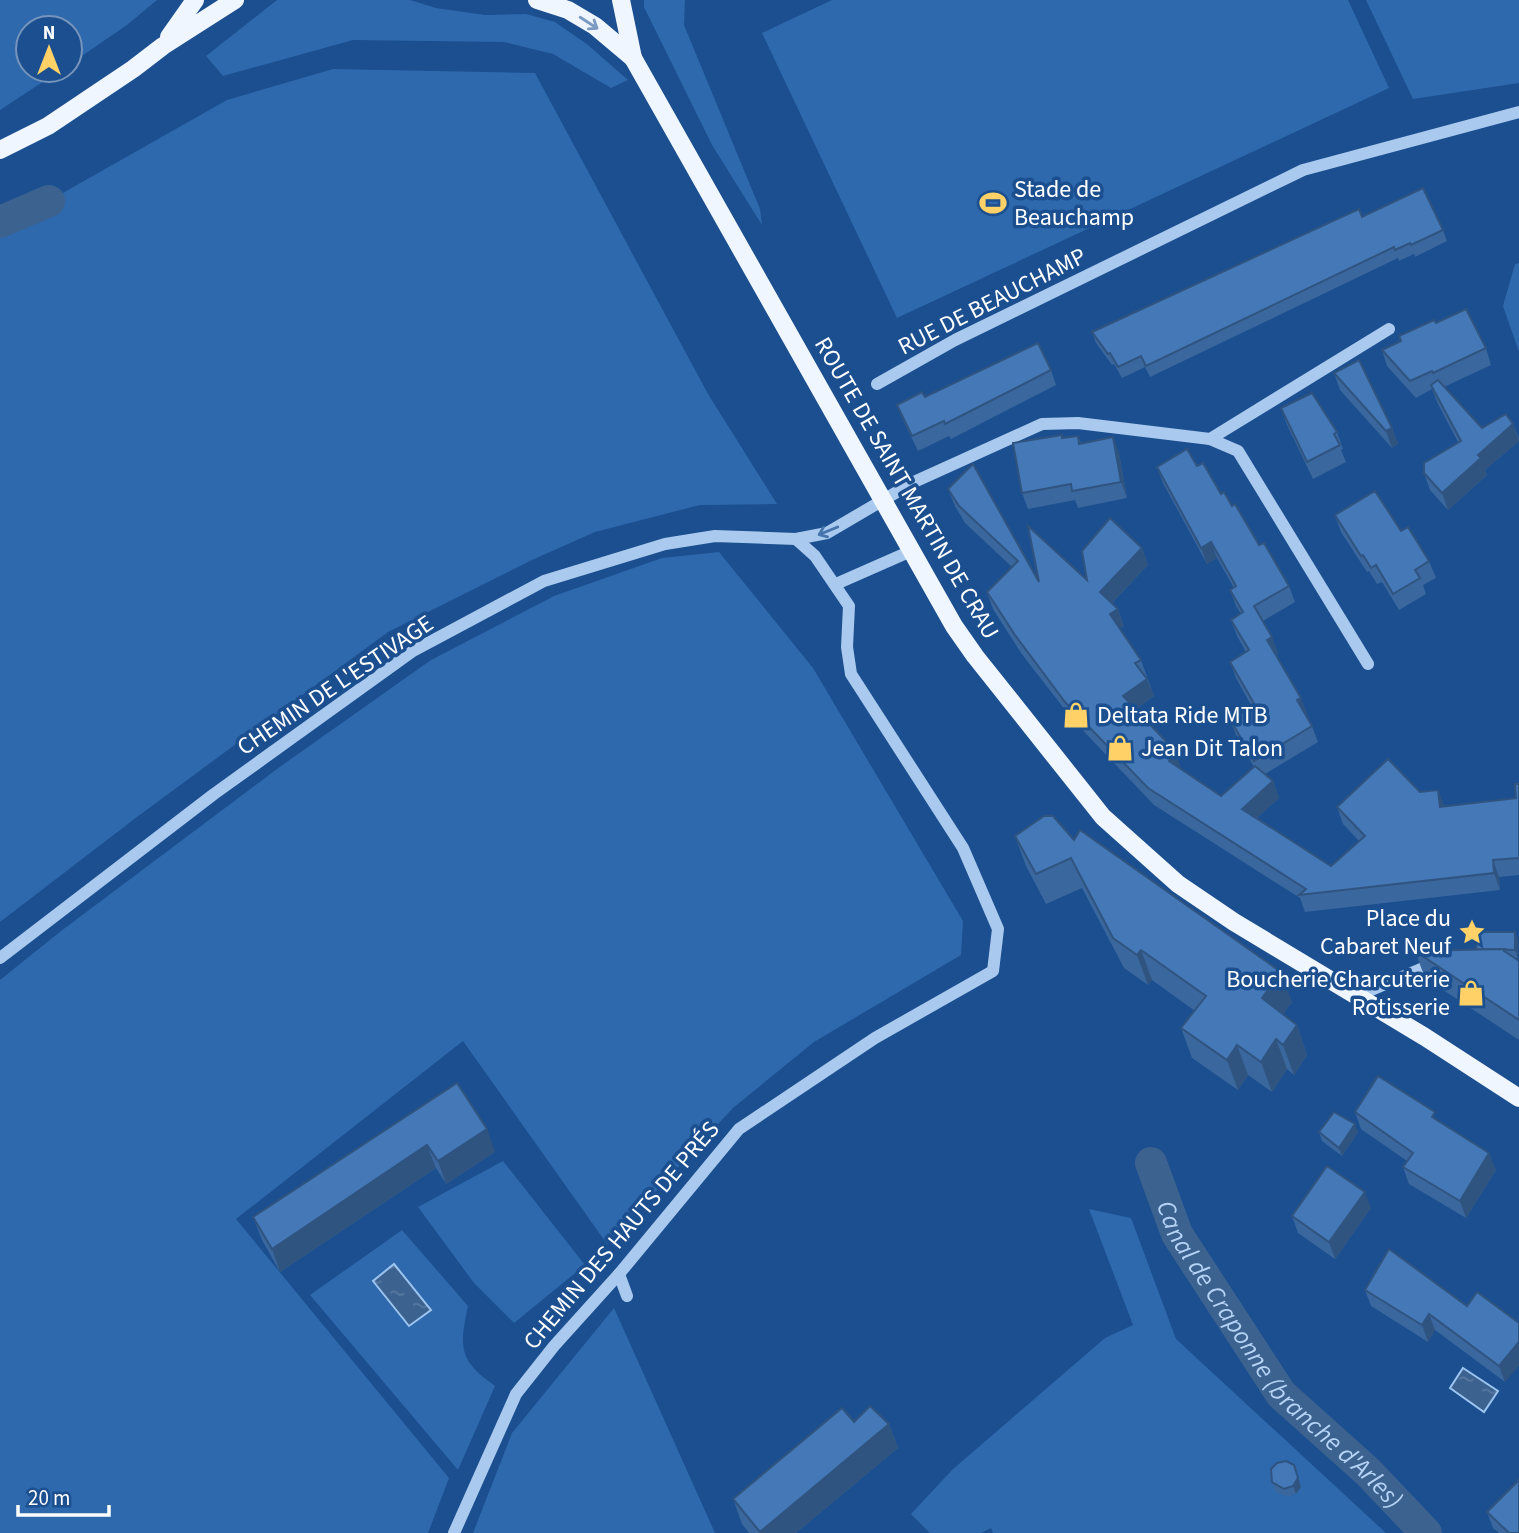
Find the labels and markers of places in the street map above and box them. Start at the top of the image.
place label: Stade de Beauchamp [1014,172,1134,235]
sports icon: Stade de Beauchamp [978,188,1008,218]
place label: Deltata Ride MTB [1097,698,1268,733]
shop icon: Deltata Ride MTB [1061,700,1091,730]
place label: Jean Dit Talon [1141,731,1283,766]
shop icon: Jean Dit Talon [1105,733,1135,763]
place label: Place du Cabaret Neuf [1320,901,1452,964]
place icon: Place du Cabaret Neuf [1457,917,1487,947]
place label: Boucherie Charcuterie Rotisserie [1226,962,1450,1025]
shop icon: Boucherie Charcuterie Rotisserie [1456,978,1486,1008]

